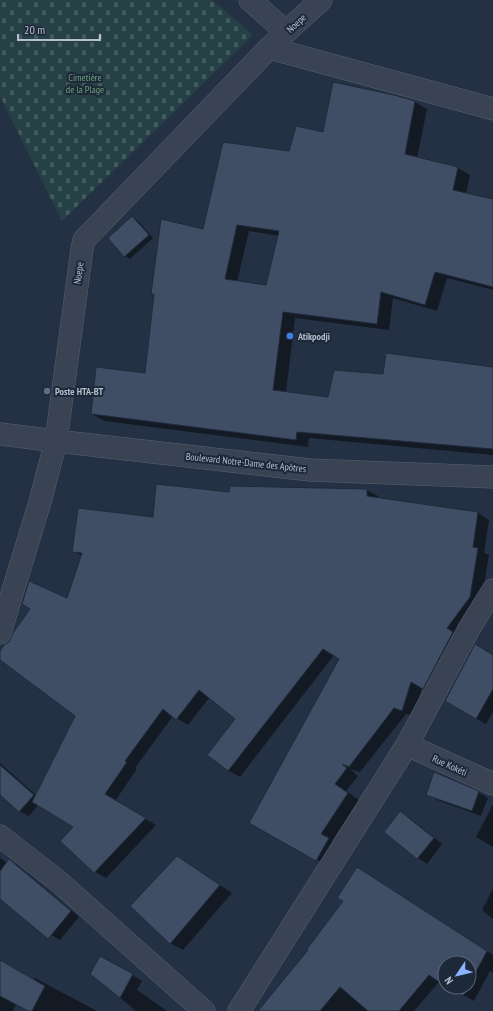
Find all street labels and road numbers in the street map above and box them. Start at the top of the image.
street label: Noepe [284,11,309,36]
street label: Noepe [71,261,86,285]
street label: Boulevard Notre-Dame des Apôtres [185,450,307,475]
street label: Rue Kokéti [430,752,469,779]

